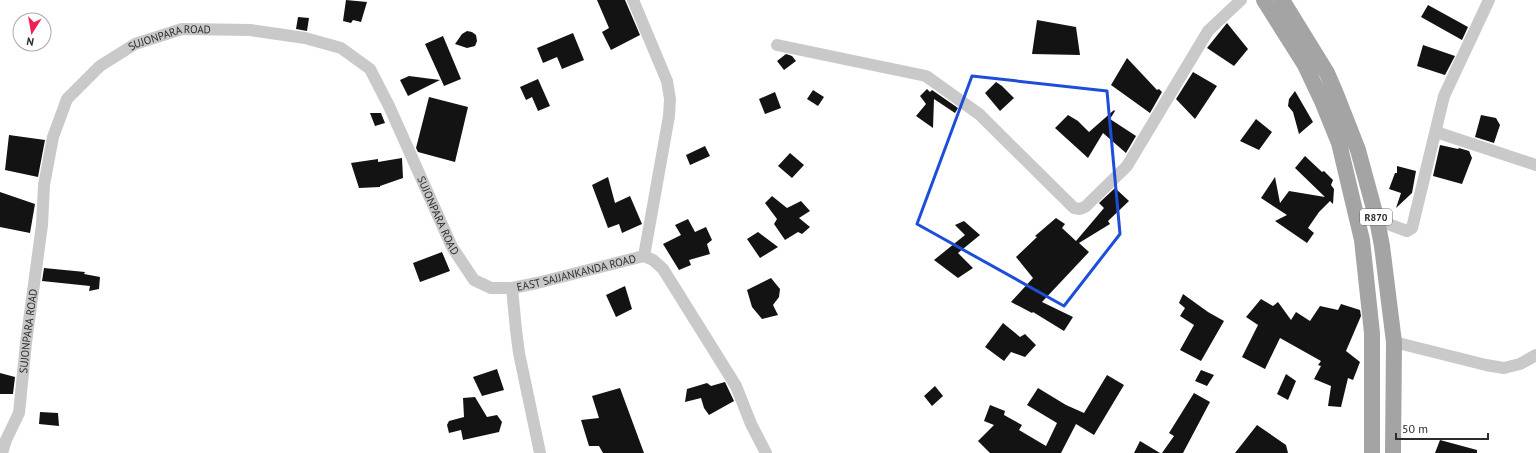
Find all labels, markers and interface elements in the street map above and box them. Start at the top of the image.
north arrow [12,12,52,52]
street label: SUJONPARA ROAD [125,22,211,54]
text: N [25,34,35,49]
street label: SUJONPARA ROAD [414,174,462,258]
road number: R870 [1360,209,1392,225]
street label: EAST SAJJANKANDA ROAD [515,251,637,294]
street label: SUJONPARA ROAD [16,288,40,374]
scale bar [1396,415,1488,441]
text: 50 m [1402,421,1428,436]

